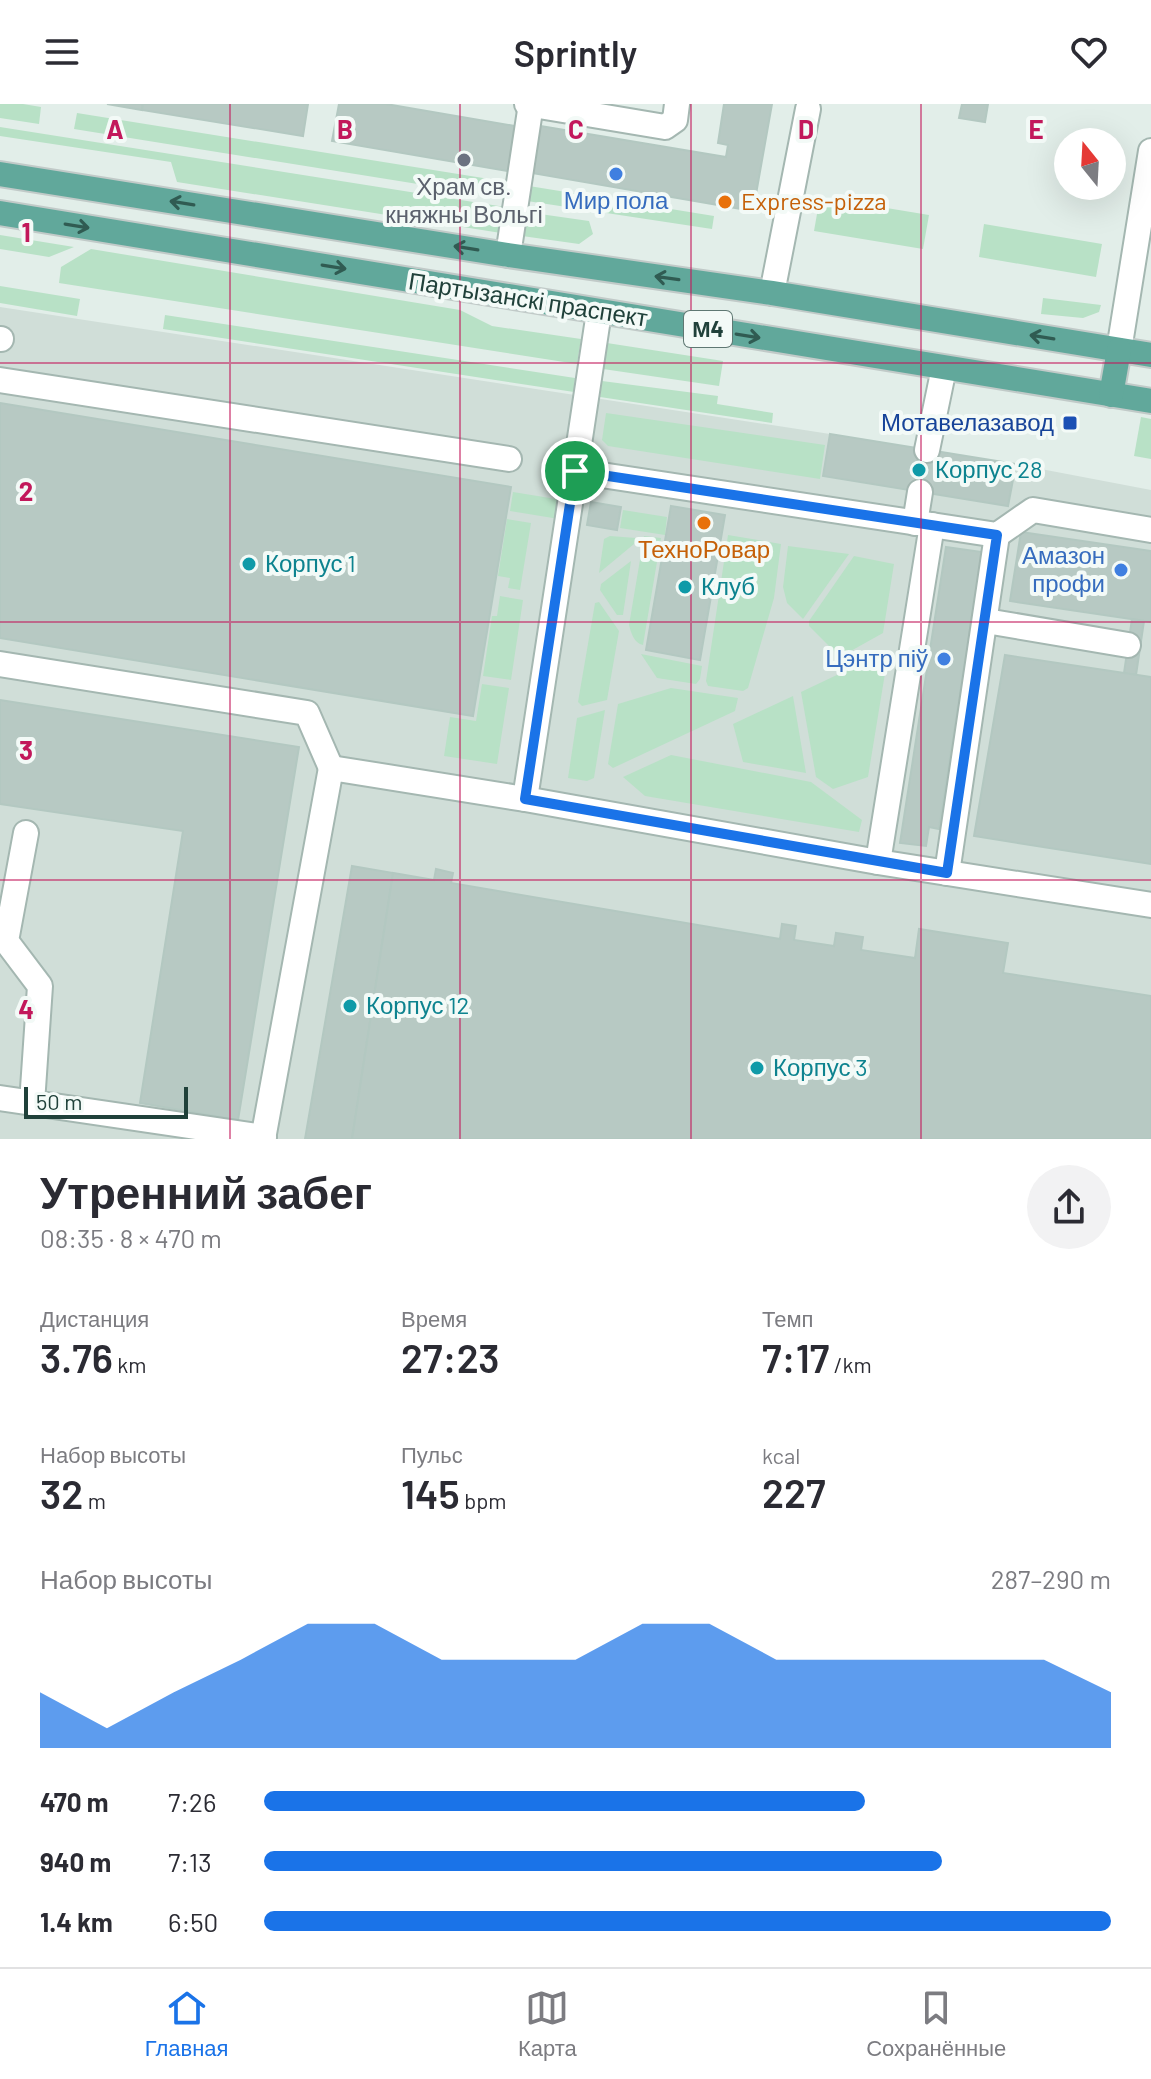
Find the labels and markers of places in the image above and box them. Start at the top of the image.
marker: Храм св. княжны Вольгі [455,151,473,169]
marker: Мир пола [607,165,625,183]
place label: Храм св. княжны Вольгі [385,171,543,228]
place label: Мир пола [564,185,669,214]
place label: Express-pizza [741,186,887,215]
marker: Express-pizza [716,193,734,211]
place label: Мотавелазавод [881,407,1054,436]
marker: Мотавелазавод [1061,414,1079,432]
pin [541,437,609,505]
place label: Корпус 28 [935,454,1043,483]
marker: Корпус 28 [910,461,928,479]
marker: ТехноРовар [695,514,713,532]
place label: ТехноРовар [638,534,770,563]
place label: Амазон профи [1022,540,1105,597]
place label: Корпус 1 [265,548,356,577]
marker: Корпус 1 [240,555,258,573]
marker: Амазон профи [1112,561,1130,579]
place label: Клуб [701,571,755,600]
marker: Клуб [676,578,694,596]
place label: Цэнтр піў [825,643,928,672]
marker: Цэнтр піў [935,650,953,668]
place label: Корпус 12 [366,990,469,1019]
marker: Корпус 12 [341,997,359,1015]
place label: Корпус 3 [773,1052,868,1081]
marker: Корпус 3 [748,1059,766,1077]

